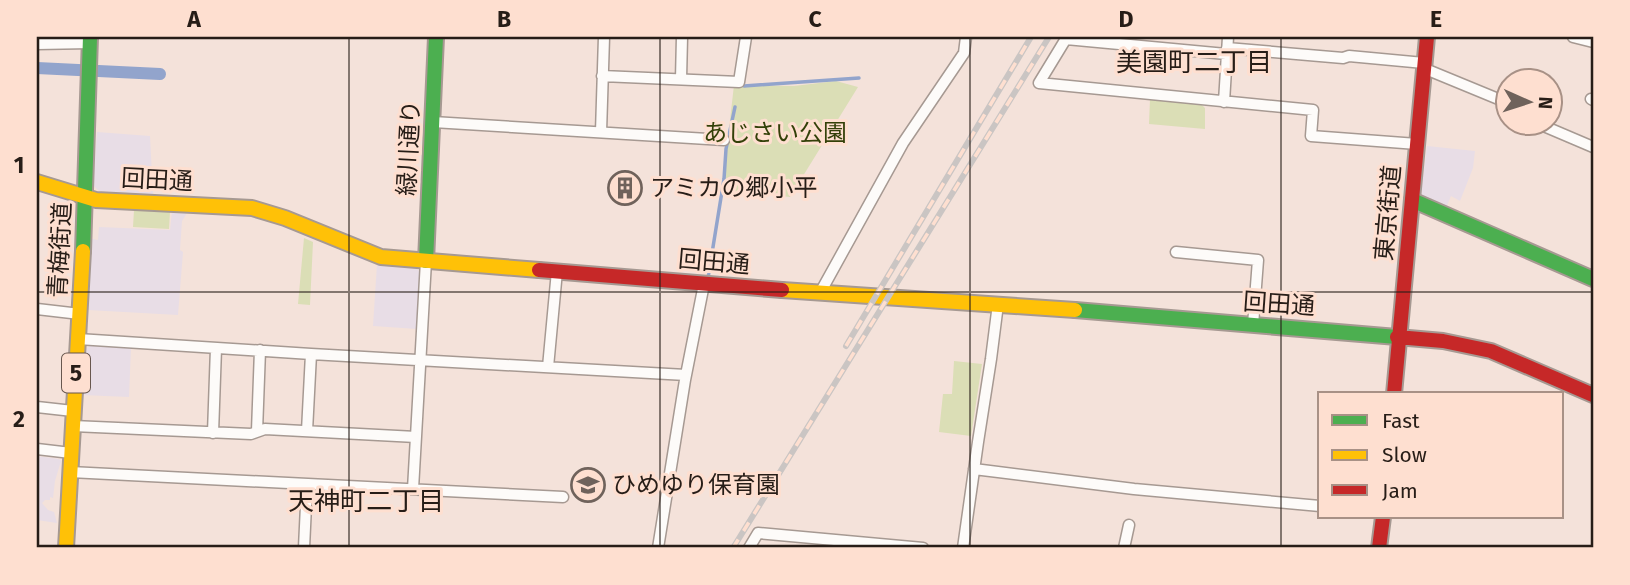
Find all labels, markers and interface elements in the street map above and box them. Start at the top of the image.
text: A [186,5,201,33]
text: B [497,5,511,33]
text: C [808,5,822,33]
text: D [1119,5,1134,33]
text: E [1430,5,1442,33]
district label: 美園町二丁目 [1116,47,1272,78]
north arrow [1494,66,1564,136]
text: N [1534,96,1557,110]
street label: 緑川通り [393,99,425,197]
park label: あじさい公園 [703,119,847,147]
text: 1 [14,151,24,179]
street label: 回田通 [120,164,194,196]
street label: 東京街道 [1370,164,1406,262]
building icon: アミカの郷小平 [606,169,644,207]
place label: アミカの郷小平 [650,174,818,202]
street label: 青梅街道 [44,201,76,299]
street label: 回田通 [677,245,751,279]
street label: 回田通 [1242,288,1316,320]
road number: 5 [62,354,90,392]
legend [1318,392,1564,518]
text: 2 [13,405,25,433]
text: Fast [1382,408,1420,434]
text: Slow [1382,442,1427,468]
school or university icon: ひめゆり保育園 [569,466,607,504]
place label: ひめゆり保育園 [612,471,780,499]
text: Jam [1382,478,1418,504]
district label: 天神町二丁目 [288,486,444,517]

